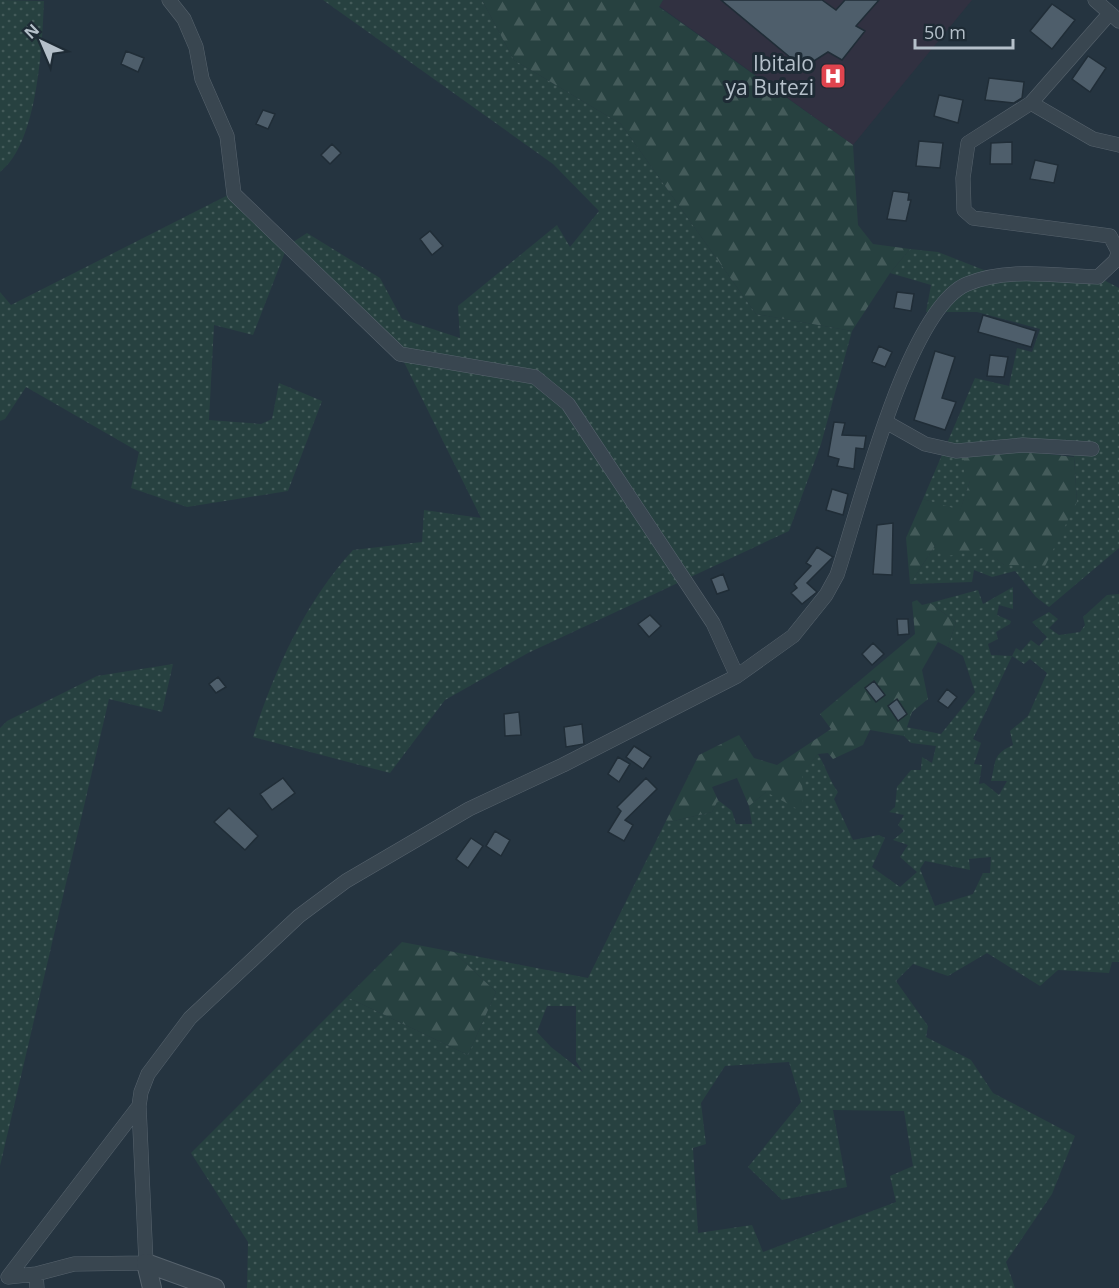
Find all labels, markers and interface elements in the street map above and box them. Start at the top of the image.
north arrow [12,12,72,72]
scale bar [915,12,1012,50]
text: N [19,19,44,44]
text: 50 m [924,20,966,44]
place label: Ibitalo ya Butezi [725,49,814,101]
hospital icon: Ibitalo ya Butezi [818,61,848,91]

